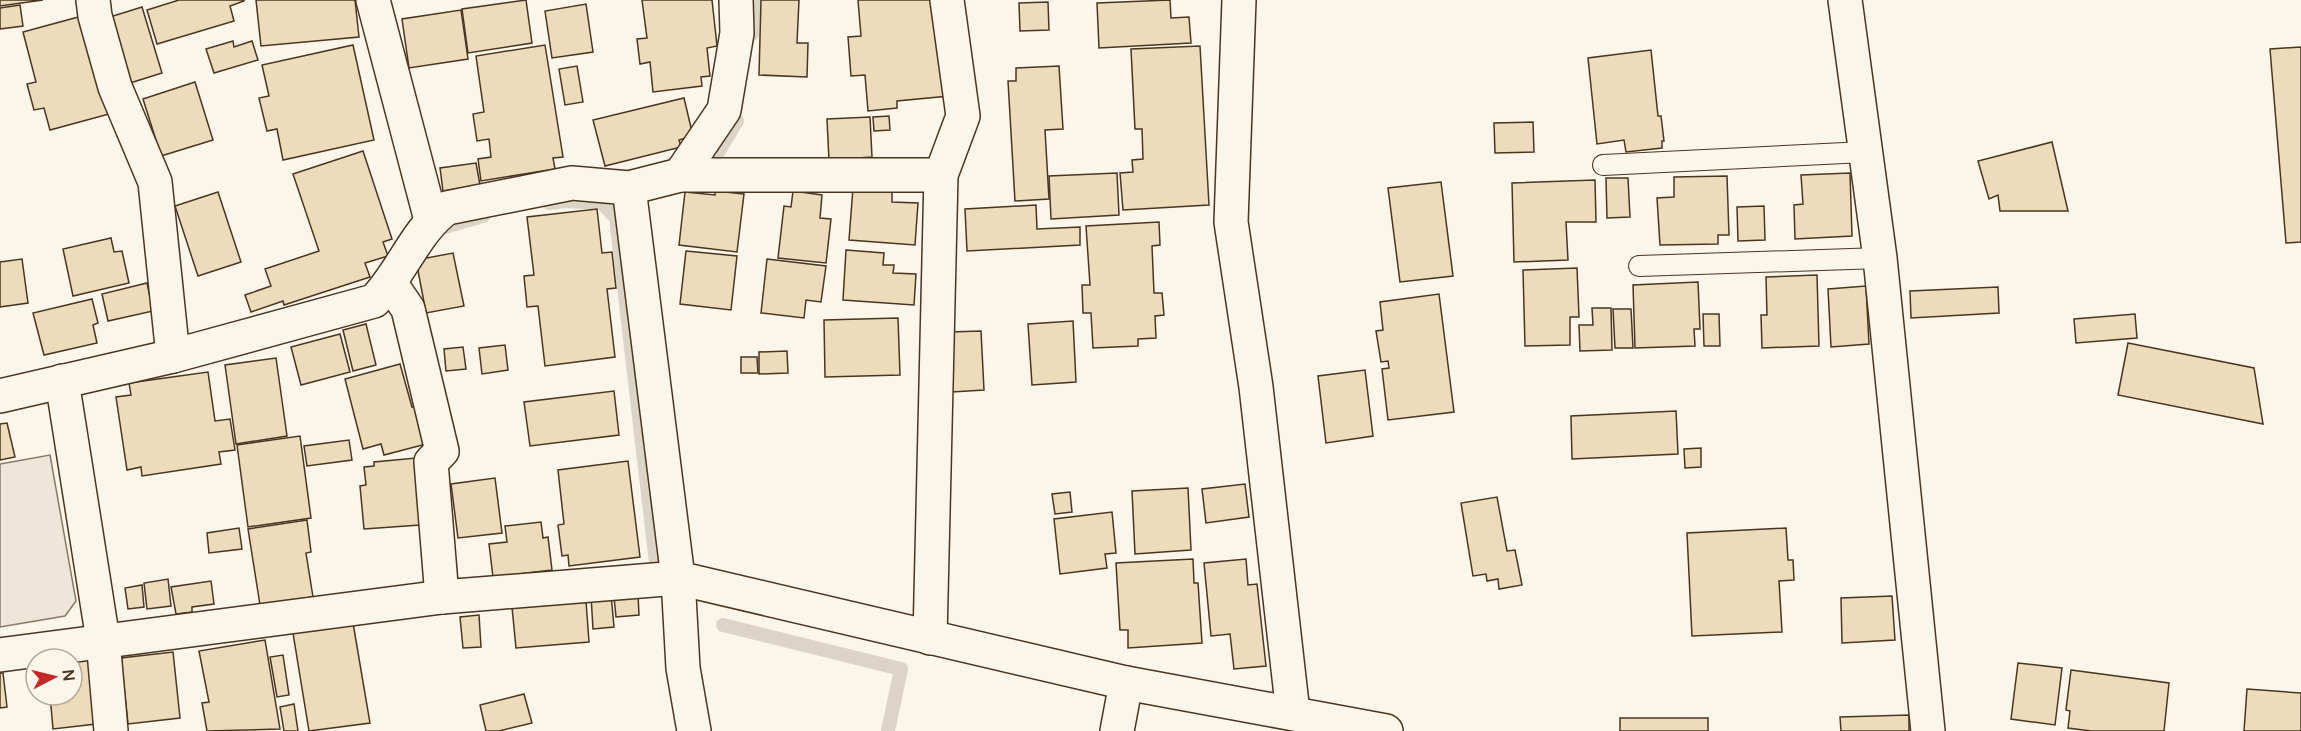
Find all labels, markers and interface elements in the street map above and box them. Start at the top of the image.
north arrow [24,647,84,707]
text: N [57,668,81,682]

